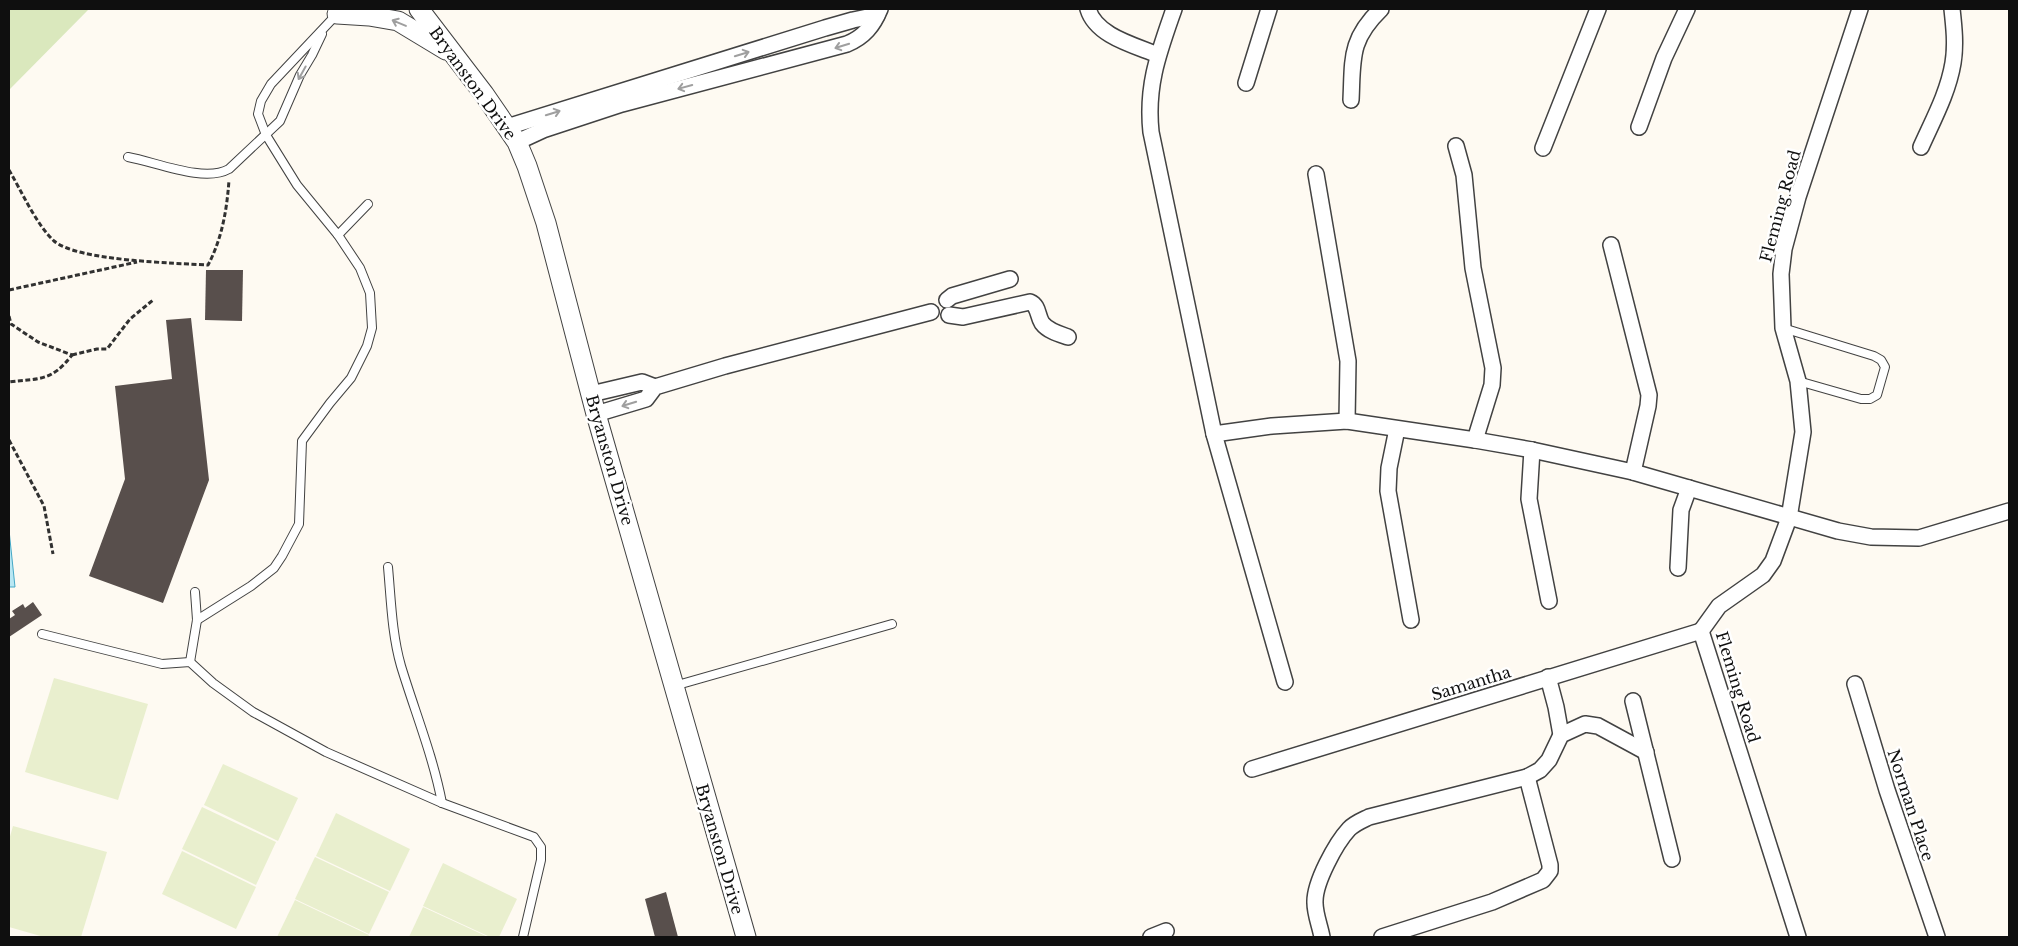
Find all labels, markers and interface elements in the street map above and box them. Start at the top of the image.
one-way arrow [392,18,407,27]
street label: Bryanston Drive [425,23,521,143]
one-way arrow [834,41,850,51]
one-way arrow [733,49,749,58]
one-way arrow [297,65,306,80]
one-way arrow [677,83,693,93]
one-way arrow [545,107,561,117]
street label: Fleming Road [1755,148,1805,264]
street label: Bryanston Drive [582,392,638,528]
one-way arrow [621,400,637,410]
street label: Fleming Road [1712,629,1764,745]
street label: Samantha [1429,661,1513,705]
street label: Norman Place [1883,747,1939,863]
street label: Bryanston Drive [692,781,748,917]

